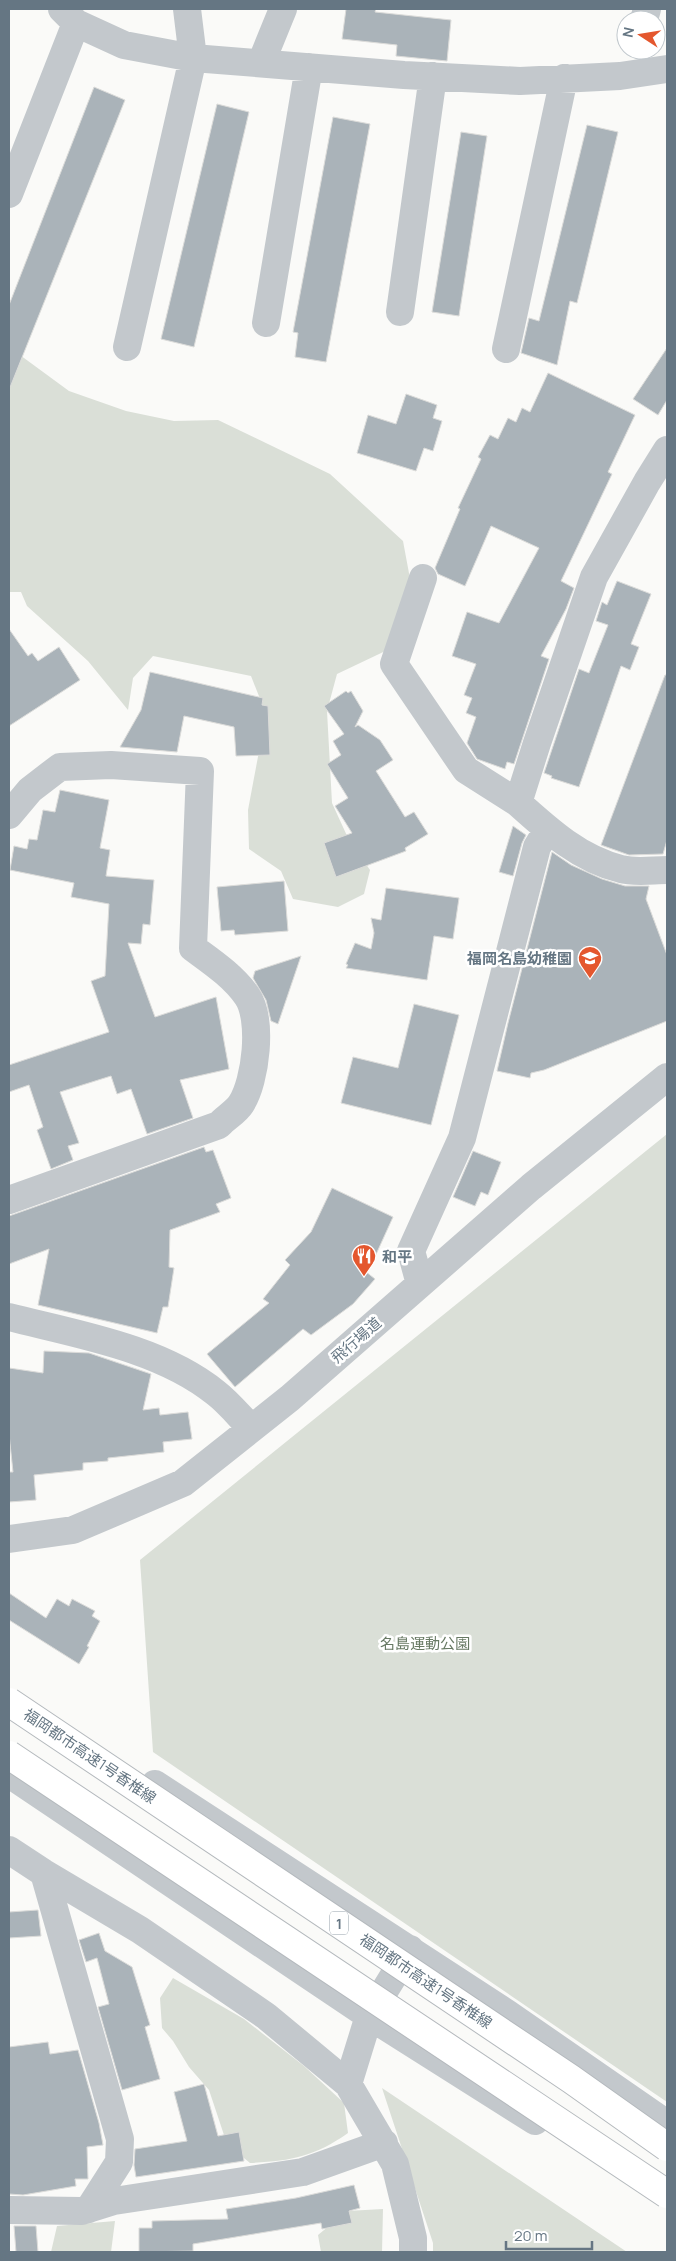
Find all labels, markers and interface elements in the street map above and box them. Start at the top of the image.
north arrow [616,10,666,60]
text: N [617,25,638,39]
school or university icon: 福岡名島幼稚園 [577,945,603,979]
place label: 福岡名島幼稚園 [466,948,572,969]
restaurant icon: 和平 [351,1243,377,1277]
place label: 和平 [382,1246,412,1267]
street label: 飛行場道 [326,1312,386,1368]
park label: 名島運動公園 [380,1633,470,1654]
street label: 福岡都市高速1号香椎線 [20,1704,160,1808]
road number: 1 [330,1912,348,1935]
street label: 福岡都市高速1号香椎線 [356,1929,496,2033]
scale bar [506,2218,592,2250]
text: 20 m [514,2225,547,2246]

